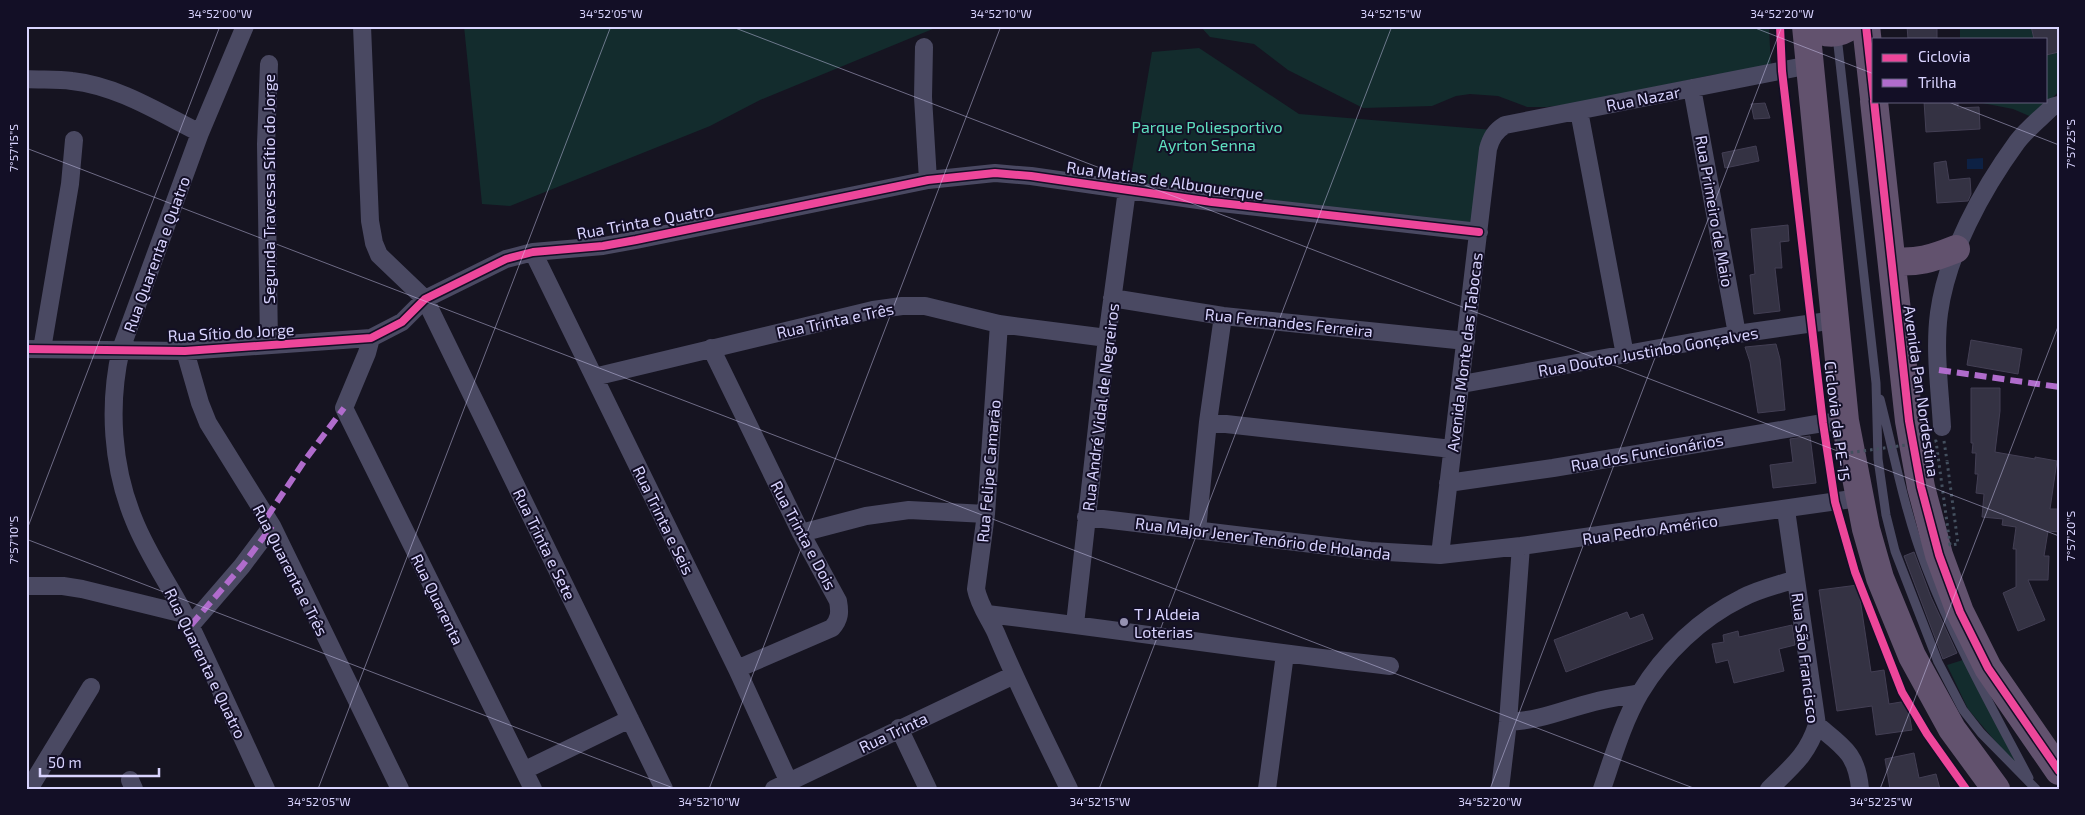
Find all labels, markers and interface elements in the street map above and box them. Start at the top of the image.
text: 34°52'00"W [188,6,252,20]
text: 34°52'05"W [579,6,643,20]
text: 34°52'10"W [970,6,1032,20]
text: 34°52'15"W [1361,6,1421,20]
text: 34°52'20"W [1750,6,1814,20]
legend [1872,38,2048,102]
text: Ciclovia [1918,47,1970,65]
text: Trilha [1918,73,1956,91]
street label: Segunda Travessa Sítio do Jorge [259,74,278,304]
street label: Rua Nazar [1604,81,1682,114]
park label: Parque Poliesportivo Ayrton Senna [1132,117,1283,154]
text: 7°57'25"S [2063,119,2077,169]
text: 7°57'15"S [6,124,20,172]
street label: Rua Primeiro de Maio [1692,134,1738,288]
street label: Rua Matias de Albuquerque [1065,157,1265,203]
street label: Rua Quarenta e Quatro [119,173,194,335]
street label: Rua Trinta e Quatro [575,200,715,243]
street label: Avenida Monte das Tabocas [1442,251,1486,453]
street label: Rua Trinta e Três [775,298,895,342]
street label: Rua André Vidal de Negreiros [1078,302,1122,512]
street label: Rua Fernandes Ferreira [1204,304,1374,340]
street label: Avenida Pan Nordestina [1901,304,1943,478]
street label: Rua Sítio do Jorge [167,319,295,345]
street label: Rua Doutor Justinbo Gonçalves [1537,322,1760,381]
street label: Ciclovia da PE-15 [1821,360,1855,482]
street label: Rua Felipe Camarão [972,399,1004,543]
street label: Rua dos Funcionários [1569,429,1725,475]
street label: Rua Trinta e Seis [629,462,699,578]
street label: Rua Trinta e Dois [767,477,841,593]
street label: Rua Trinta e Sete [510,485,580,603]
street label: Rua Quarenta e Três [249,501,332,639]
street label: Rua Pedro Américo [1581,510,1719,548]
text: 7°57'20"S [2063,510,2077,561]
street label: Rua Major Jener Tenório de Holanda [1134,513,1392,564]
text: 7°57'10"S [6,515,20,564]
street label: Rua Quarenta [407,550,468,648]
street label: Rua Quarenta e Quatro [160,585,251,742]
street label: Rua São Francisco [1789,592,1823,724]
place label: T J Aldeia Loterias [1134,604,1200,641]
marker: T J Aldeia Loterias [1118,616,1130,628]
street label: Rua Trinta [856,708,930,756]
scale bar [40,745,159,777]
text: 50 m [48,753,82,771]
text: 34°52'05"W [287,794,351,808]
text: 34°52'10"W [678,794,740,808]
text: 34°52'15"W [1070,794,1130,808]
text: 34°52'20"W [1458,794,1522,808]
text: 34°52'25"W [1850,794,1912,808]

